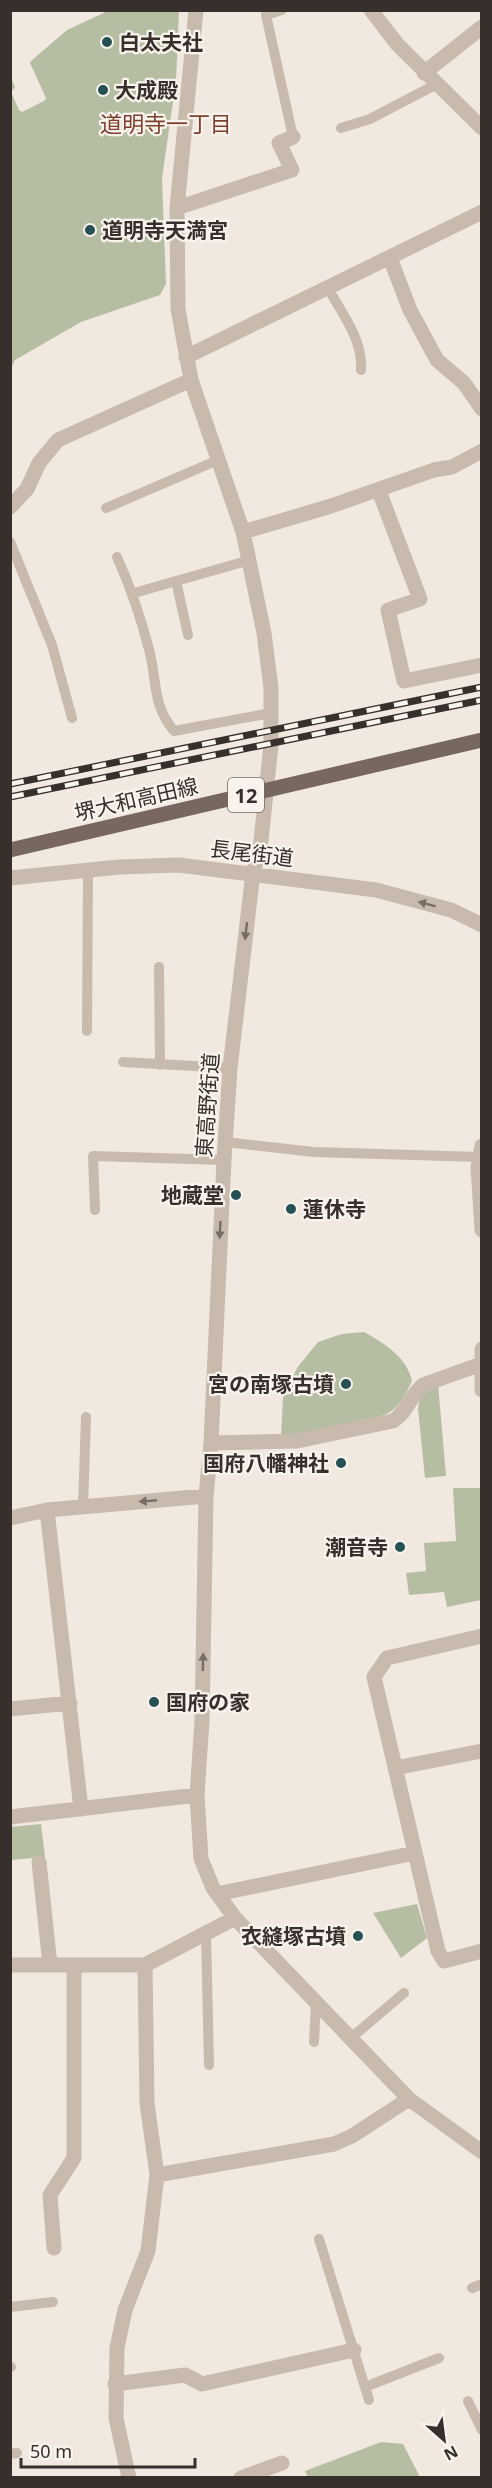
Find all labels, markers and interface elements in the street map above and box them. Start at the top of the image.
place label: 白太夫社 [119,28,203,56]
marker: 白太夫社 [100,35,114,49]
place label: 大成殿 [115,76,178,104]
marker: 大成殿 [96,83,110,97]
district label: 道明寺一丁目 [100,108,232,138]
place label: 道明寺天満宮 [102,216,228,244]
marker: 道明寺天満宮 [83,223,97,237]
street label: 堺大和高田線 [71,771,201,827]
road number: 12 [228,778,264,812]
street label: 長尾街道 [209,834,295,872]
one-way arrow [418,899,436,908]
one-way arrow [241,922,251,941]
street label: 東高野街道 [189,1052,225,1158]
place label: 地蔵堂 [161,1181,224,1209]
marker: 地蔵堂 [229,1188,243,1202]
place label: 蓮休寺 [303,1195,366,1223]
marker: 蓮休寺 [284,1202,298,1216]
one-way arrow [216,1221,225,1240]
place label: 宮の南塚古墳 [208,1370,334,1398]
marker: 宮の南塚古墳 [339,1377,353,1391]
place label: 国府八幡神社 [203,1449,329,1477]
marker: 国府八幡神社 [334,1456,348,1470]
one-way arrow [139,1496,158,1506]
place label: 潮音寺 [325,1533,388,1561]
marker: 潮音寺 [393,1540,407,1554]
one-way arrow [199,1653,208,1672]
place label: 国府の家 [166,1688,250,1716]
marker: 国府の家 [147,1695,161,1709]
place label: 衣縫塚古墳 [241,1922,346,1950]
marker: 衣縫塚古墳 [351,1929,365,1943]
north arrow [414,2410,474,2470]
scale bar [21,2431,195,2469]
text: 50 m [30,2439,72,2463]
text: N [440,2440,462,2466]

